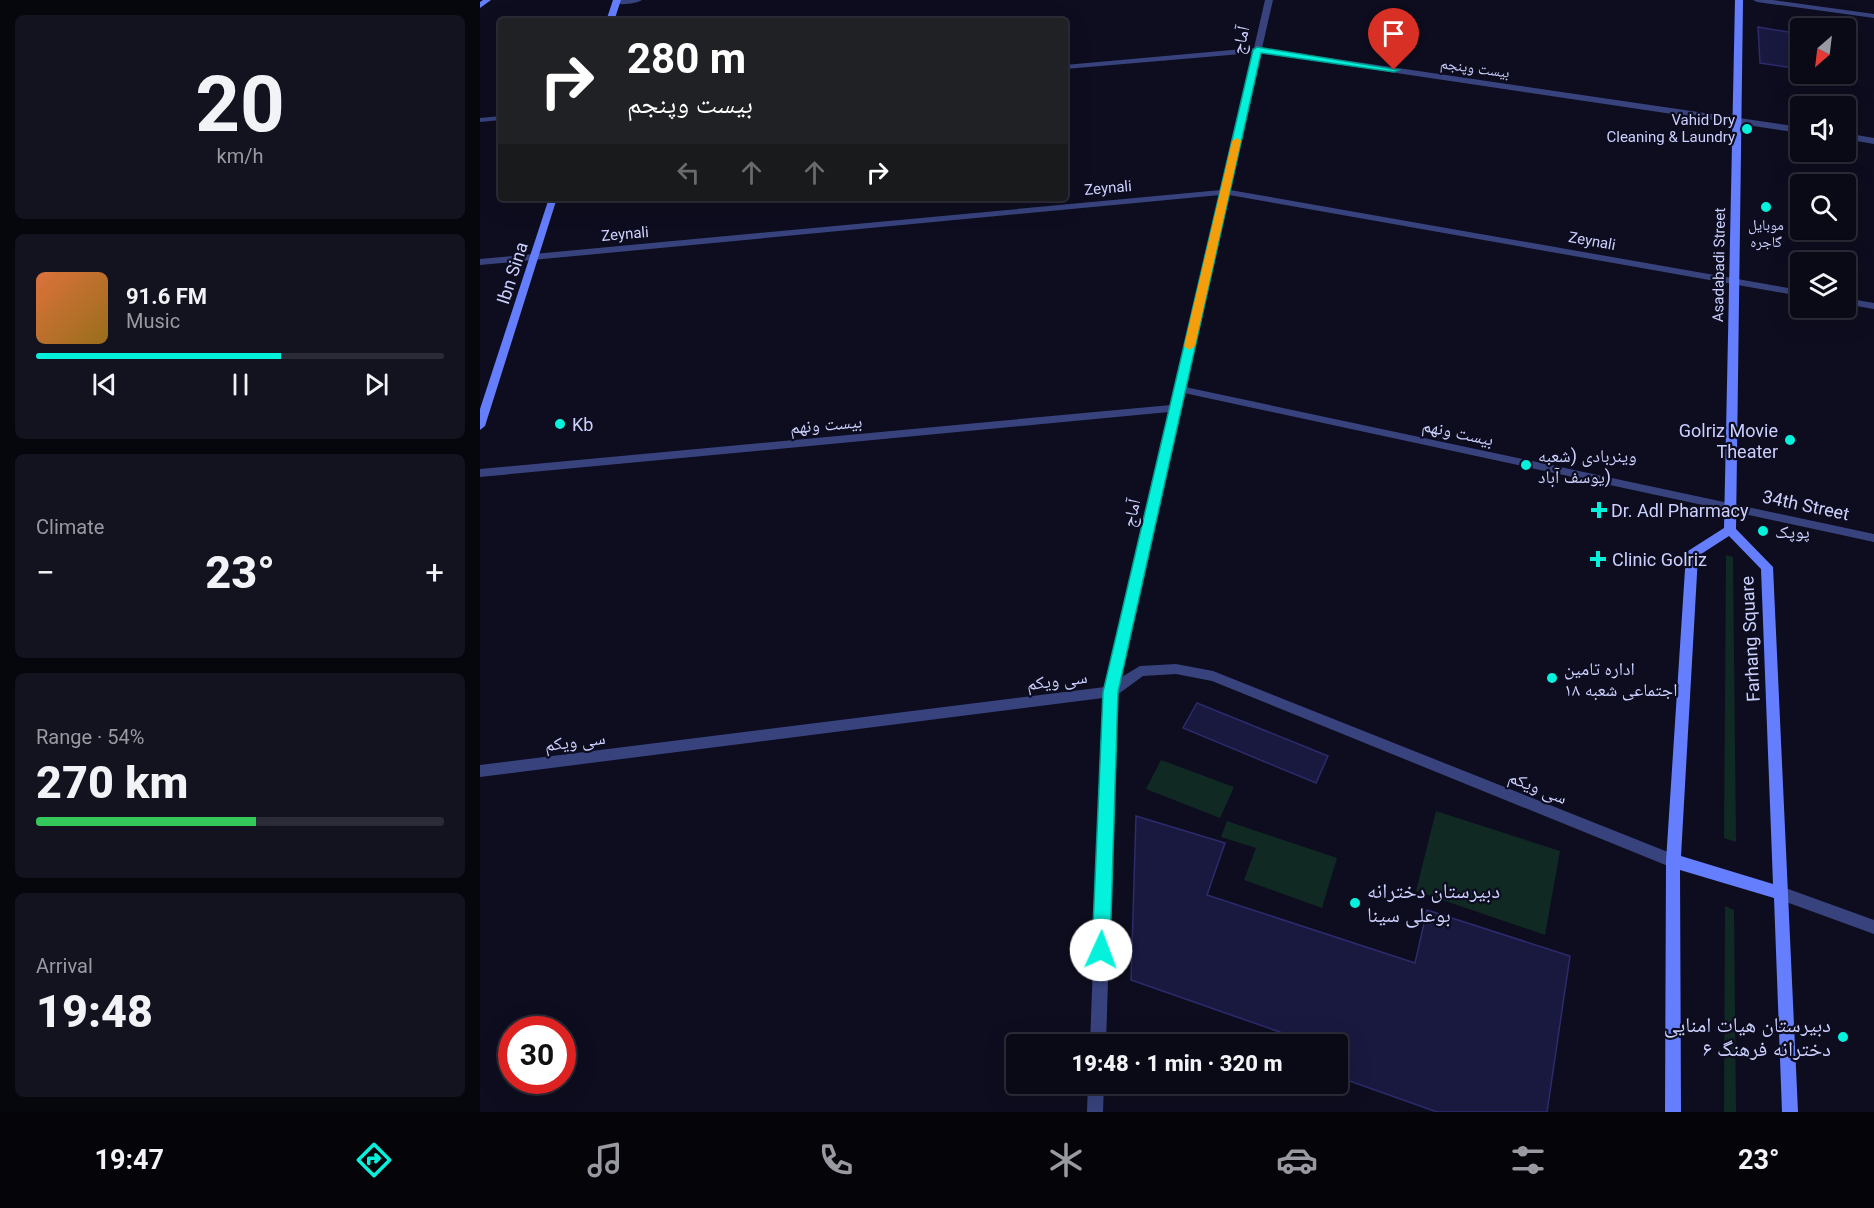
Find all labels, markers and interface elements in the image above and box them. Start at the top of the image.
pin [1368,8,1419,70]
icon: arrive [1377,17,1410,50]
north arrow [1790,18,1856,84]
map controls [1790,18,1856,318]
street label: آماج [1227,23,1255,57]
text: 280 m [627,34,746,83]
icon: right [528,42,606,120]
street label: بیست وپنجم [1439,54,1511,83]
text: 20 [195,59,285,150]
text: بیست وپنجم [627,88,753,120]
button: sound [1790,96,1856,162]
place label: Vahid Dry Cleaning & Laundry [1607,111,1735,146]
marker: Vahid Dry Cleaning & Laundry [1740,122,1754,136]
text: km/h [217,144,263,168]
icon: left [672,156,705,189]
icon: ahead [735,156,768,189]
icon: ahead [798,156,831,189]
icon: right [861,156,894,189]
button: search [1790,174,1856,240]
street label: Zeynali [1084,177,1132,199]
marker: موبایل گاجره [1759,200,1773,214]
street label: Asadabadi Street [1709,208,1729,322]
place label: موبایل گاجره [1748,216,1784,251]
street label: Zeynali [601,223,649,245]
street label: Zeynali [1567,228,1617,254]
street label: Ibn Sina [492,239,532,307]
button: layers [1790,252,1856,318]
text: 91.6 FM [126,284,207,309]
text: Music [126,309,180,333]
icon: previous [88,368,121,401]
icon: pause [224,368,257,401]
icon: next [360,368,393,401]
street label: بیست ونهم [789,410,863,440]
place label: Kb [572,414,593,435]
street label: بیست ونهم [1420,414,1496,452]
marker: Kb [553,417,567,431]
place label: Golriz Movie Theater [1679,420,1778,462]
marker: Golriz Movie Theater [1783,433,1797,447]
place label: وینربادی (شعبه یوسف آباد) [1538,445,1637,488]
marker: وینربادی (شعبه یوسف آباد) [1519,458,1533,472]
street label: 34th Street [1761,486,1851,524]
street label: آماج [1118,496,1146,530]
place label: Dr. Adl Pharmacy [1611,500,1749,521]
marker: Dr. Adl Pharmacy [1592,503,1606,517]
text: Climate [36,515,104,539]
place label: پوپک [1775,521,1810,543]
marker: پوپک [1756,524,1770,538]
text: 23° [205,546,275,599]
place label: Clinic Golriz [1612,549,1707,570]
marker: Clinic Golriz [1589,550,1607,568]
text: − [36,553,55,592]
text: + [425,553,444,592]
street label: Farhang Square [1736,576,1764,702]
place label: اداره تامین اجتماعی شعبه ۱۸ [1564,658,1677,701]
street label: سی ویکم [1025,666,1089,696]
marker: اداره تامین اجتماعی شعبه ۱۸ [1545,671,1559,685]
text: Range · 54% [36,725,144,749]
street label: سی ویکم [543,727,607,757]
text: 270 km [36,756,188,809]
street label: سی ویکم [1505,766,1570,810]
place label: دبیرستان دخترانه بوعلی سینا [1367,879,1500,928]
marker: دبیرستان دخترانه بوعلی سینا [1348,896,1362,910]
position arrow [1069,918,1133,982]
text: Arrival [36,954,93,978]
text: 19:48 [36,985,153,1038]
place label: دبیرستان هیات امنایی دخترانه فرهنگ ۶ [1664,1013,1831,1061]
speed limit sign: 30 [498,1016,576,1094]
marker: دبیرستان هیات امنایی دخترانه فرهنگ ۶ [1836,1030,1850,1044]
text: 19:48 · 1 min · 320 m [1072,1051,1282,1076]
icon: directions [353,1139,395,1181]
icon: music [584,1139,626,1181]
icon: phone [815,1139,857,1181]
icon: climate [1045,1139,1087,1181]
icon: car [1276,1139,1318,1181]
icon: filters [1507,1139,1549,1181]
text: 19:47 [94,1144,164,1176]
text: 23° [1738,1144,1780,1176]

